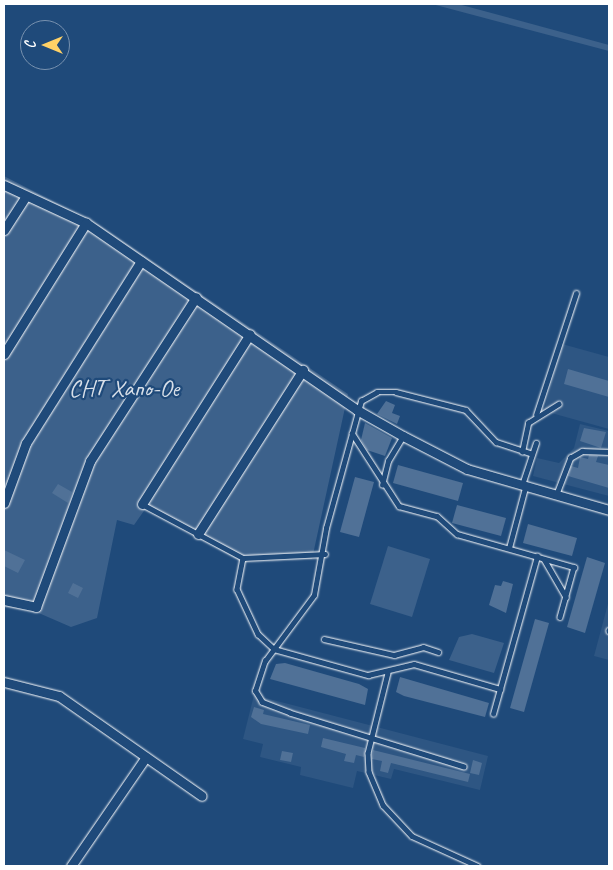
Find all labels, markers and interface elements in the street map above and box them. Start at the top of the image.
north arrow [20,20,70,70]
text: С [22,42,39,48]
park label: СНТ Хапо-Ое [69,375,179,403]

